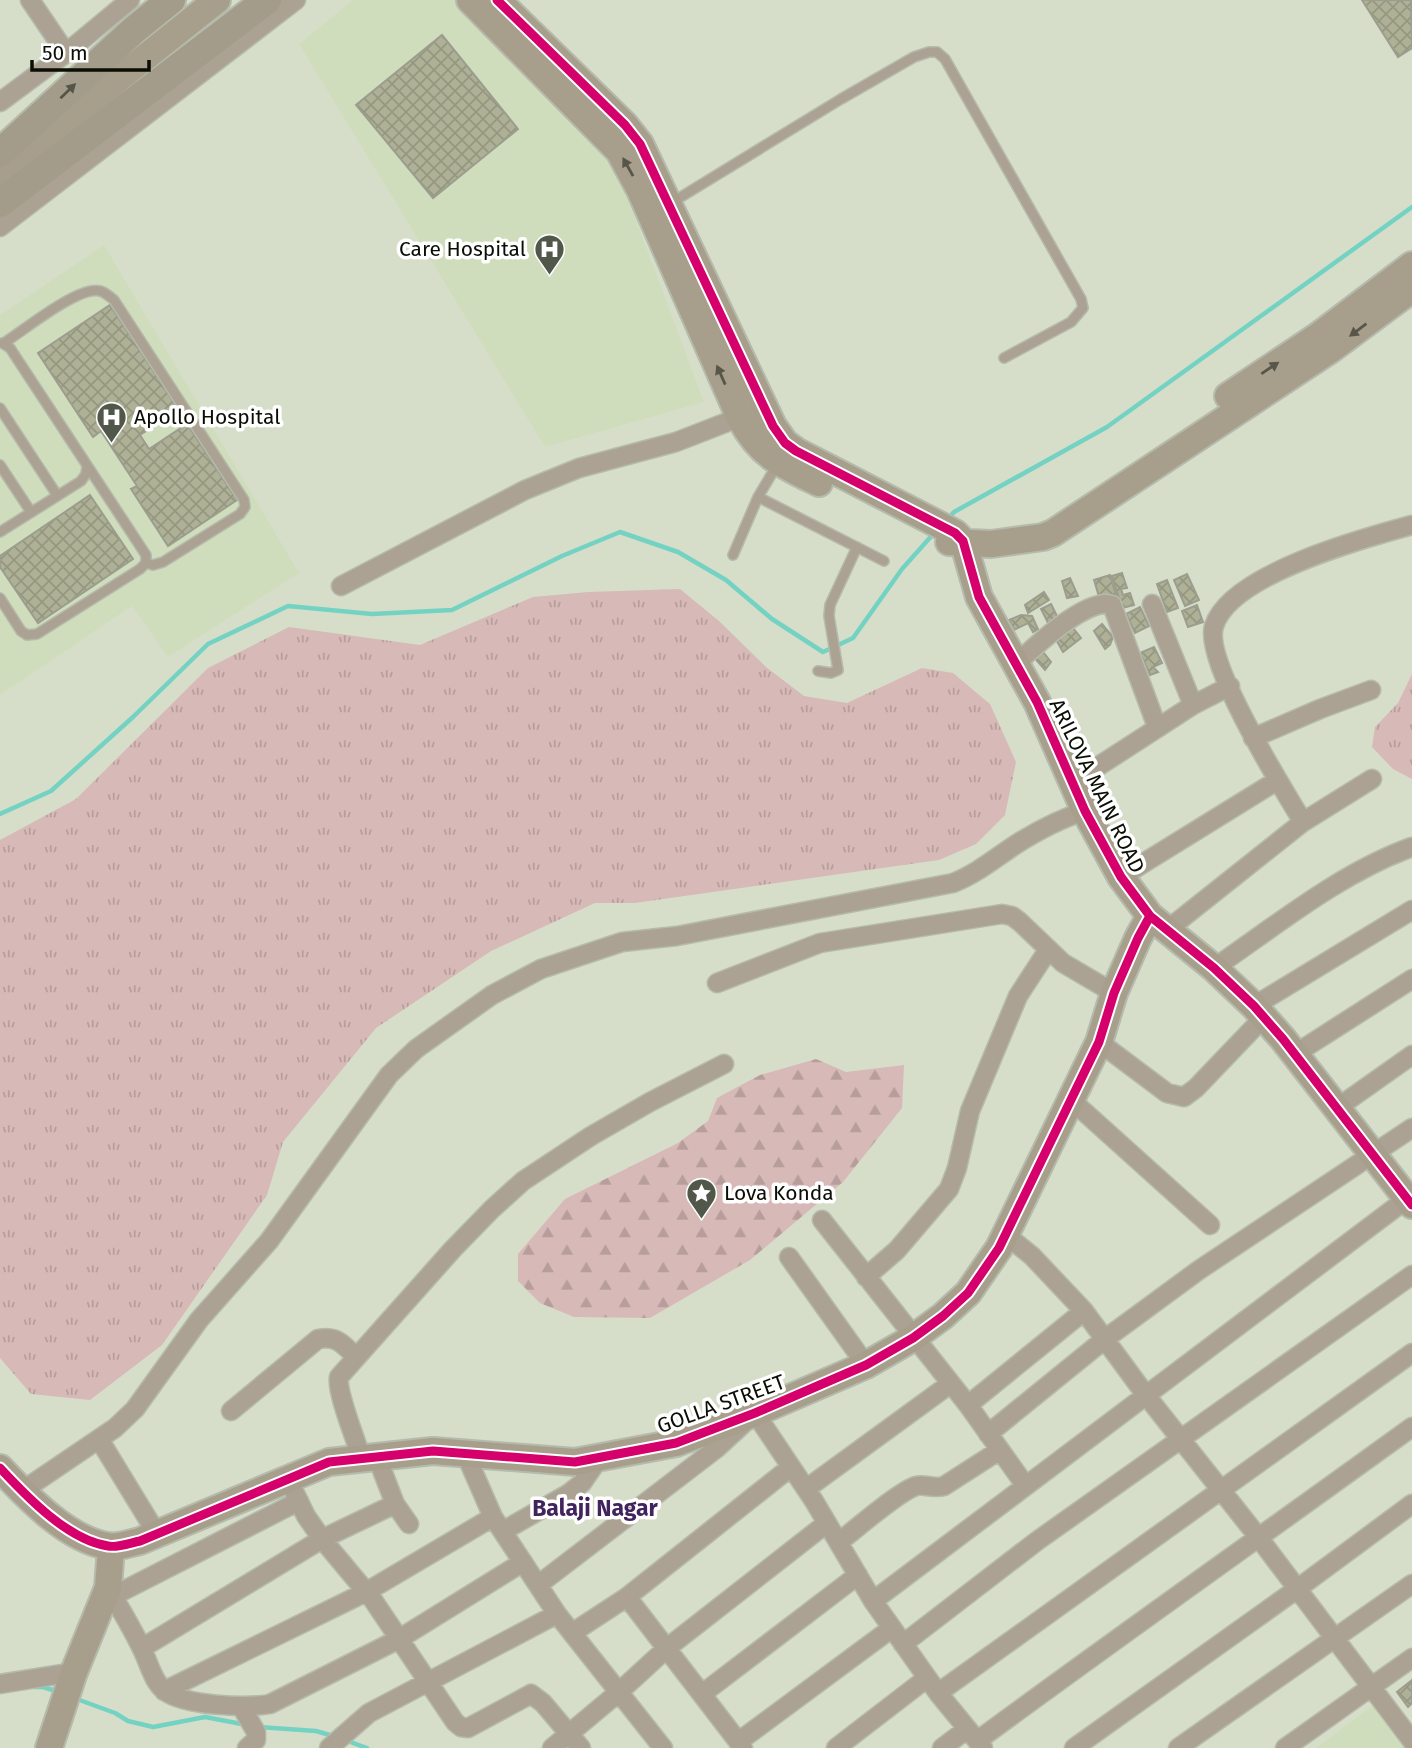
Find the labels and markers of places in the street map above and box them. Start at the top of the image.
hospital icon: Care Hospital [532,232,566,276]
place label: Care Hospital [399,236,526,262]
hospital icon: Apollo Hospital [94,400,128,444]
place label: Apollo Hospital [134,404,280,430]
place icon: Lova Konda [684,1176,718,1220]
place label: Lova Konda [724,1180,834,1206]

